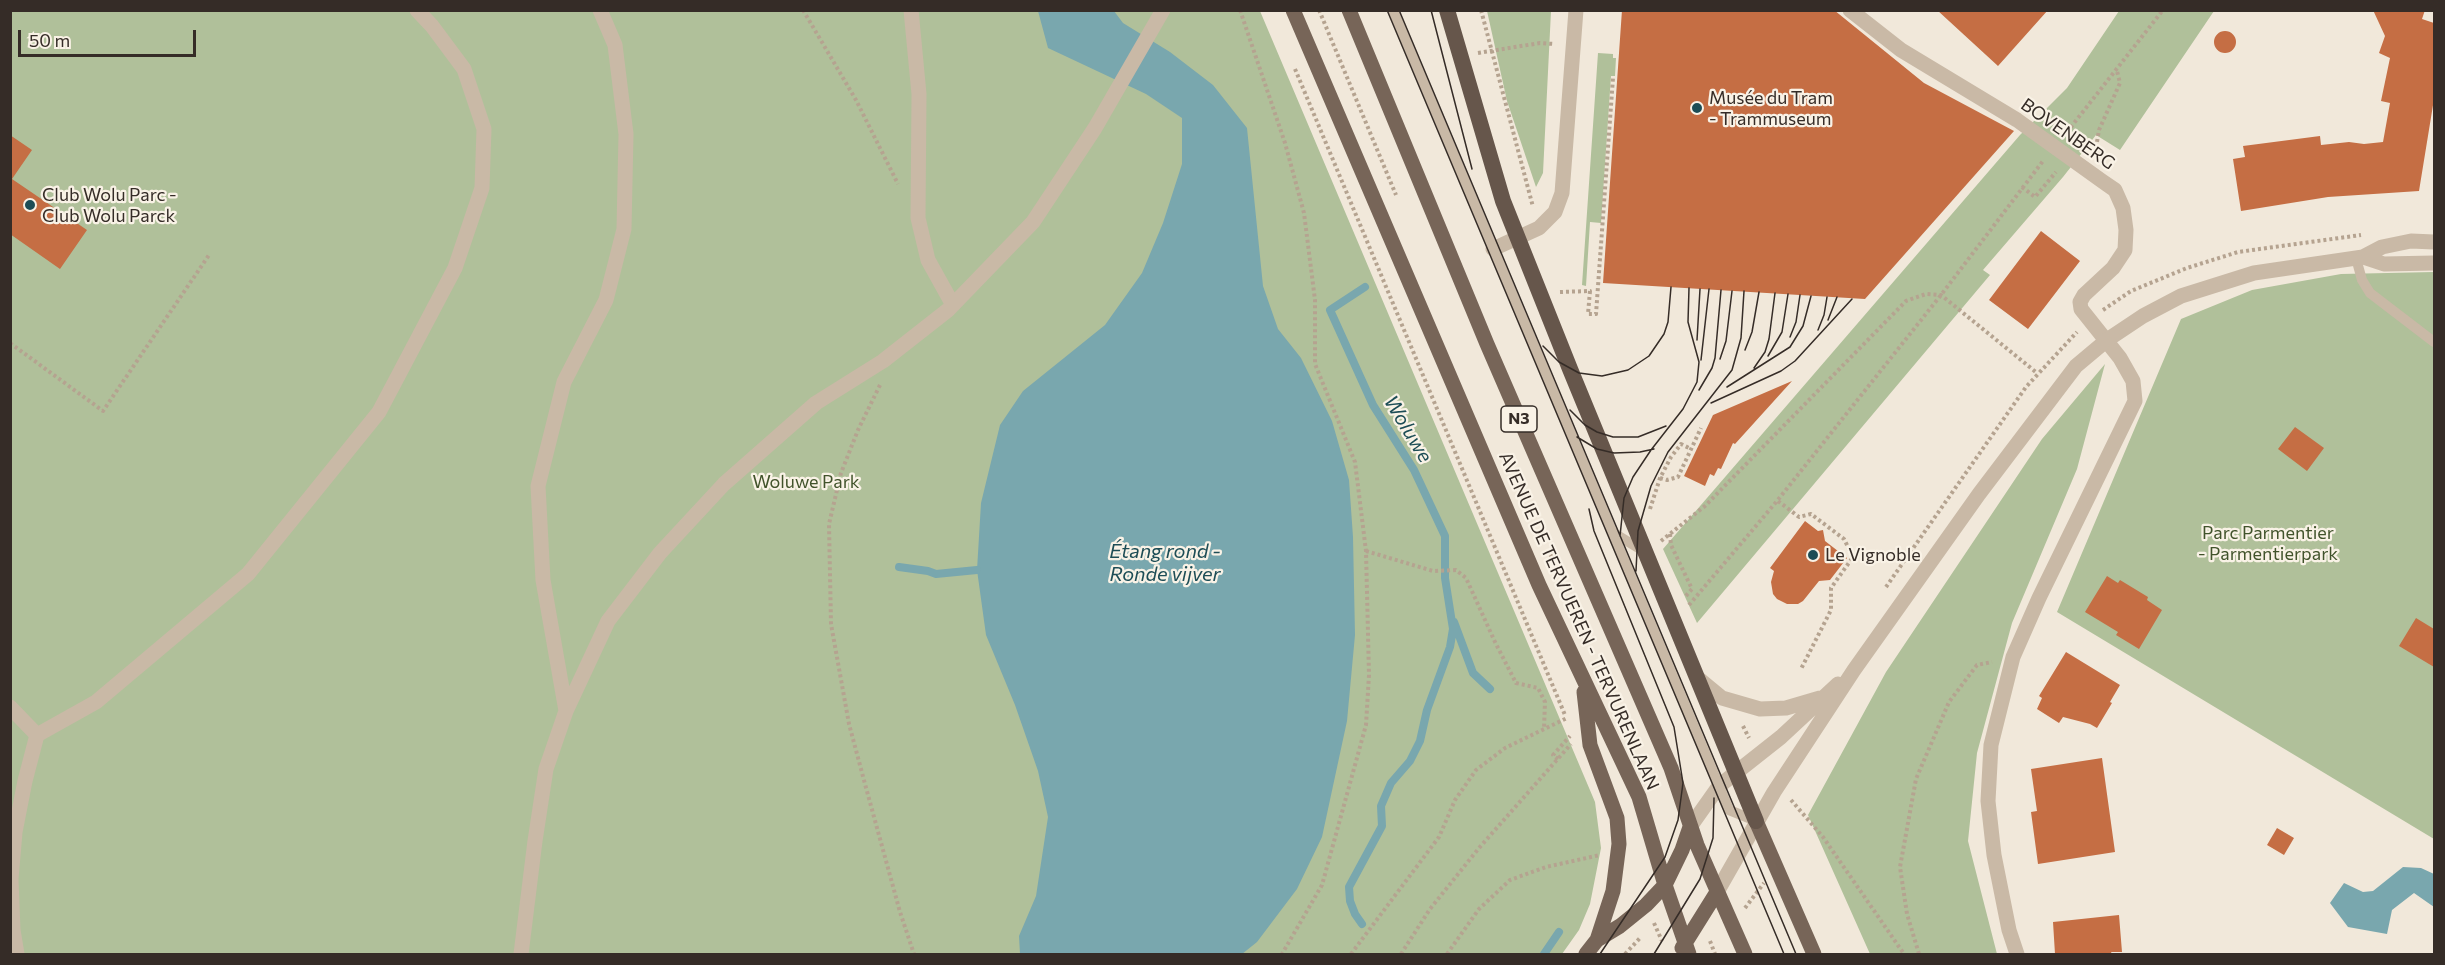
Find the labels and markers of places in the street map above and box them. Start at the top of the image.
place label: Musée du Tram - Trammuseum [1709,87,1833,130]
marker: Musée du Tram - Trammuseum [1690,101,1704,115]
place label: Club Wolu Parc - Club Wolu Parck [42,184,177,226]
marker: Club Wolu Parc - Club Wolu Parck [23,198,37,212]
place label: Le Vignoble [1825,544,1921,566]
marker: Le Vignoble [1806,548,1820,562]

